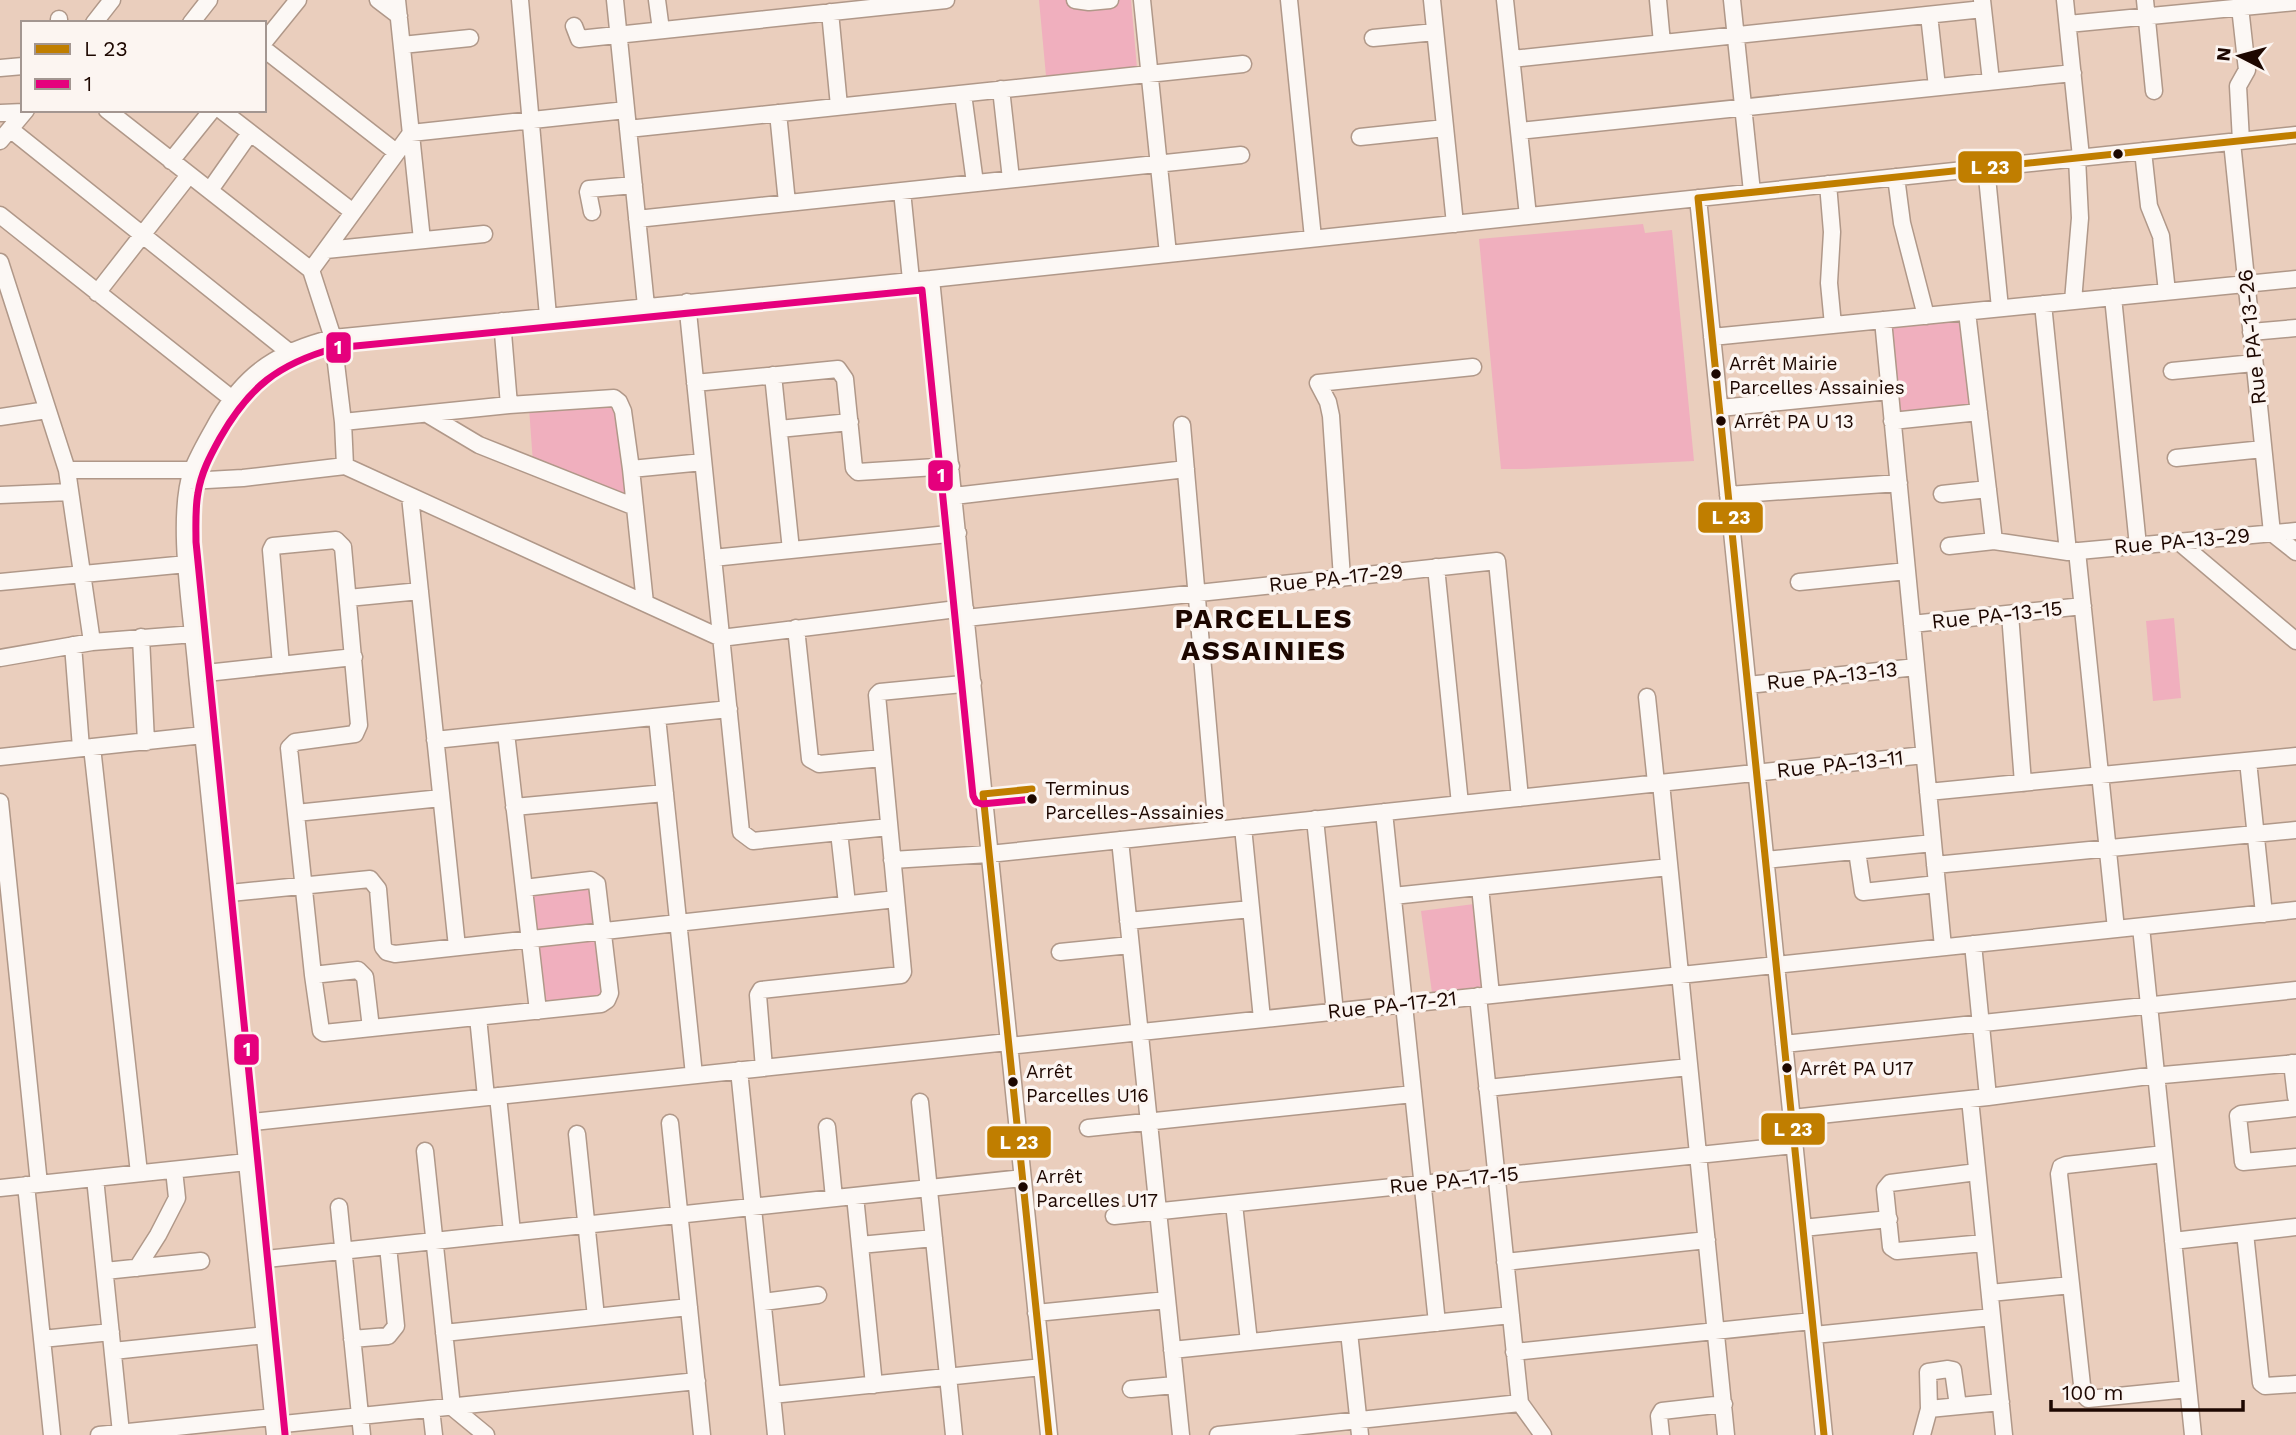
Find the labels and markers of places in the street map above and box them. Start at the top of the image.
unlabelled marker [2111,147,2125,161]
place label: Arrêt Mairie Parcelles Assainies [1729,352,1905,399]
marker: Arrêt Mairie Parcelles Assainies [1709,367,1723,381]
place label: Arrêt PA U 13 [1734,410,1854,433]
marker: Arrêt PA U 13 [1714,414,1728,428]
place label: Terminus Parcelles-Assainies [1045,777,1224,824]
marker: Terminus Parcelles-Assainies [1025,792,1039,806]
place label: Arrêt PA U17 [1800,1057,1913,1080]
place label: Arrêt Parcelles U16 [1026,1060,1149,1107]
marker: Arrêt PA U17 [1780,1061,1794,1075]
marker: Arrêt Parcelles U16 [1006,1075,1020,1089]
place label: Arrêt Parcelles U17 [1036,1165,1158,1212]
marker: Arrêt Parcelles U17 [1016,1180,1030,1194]

